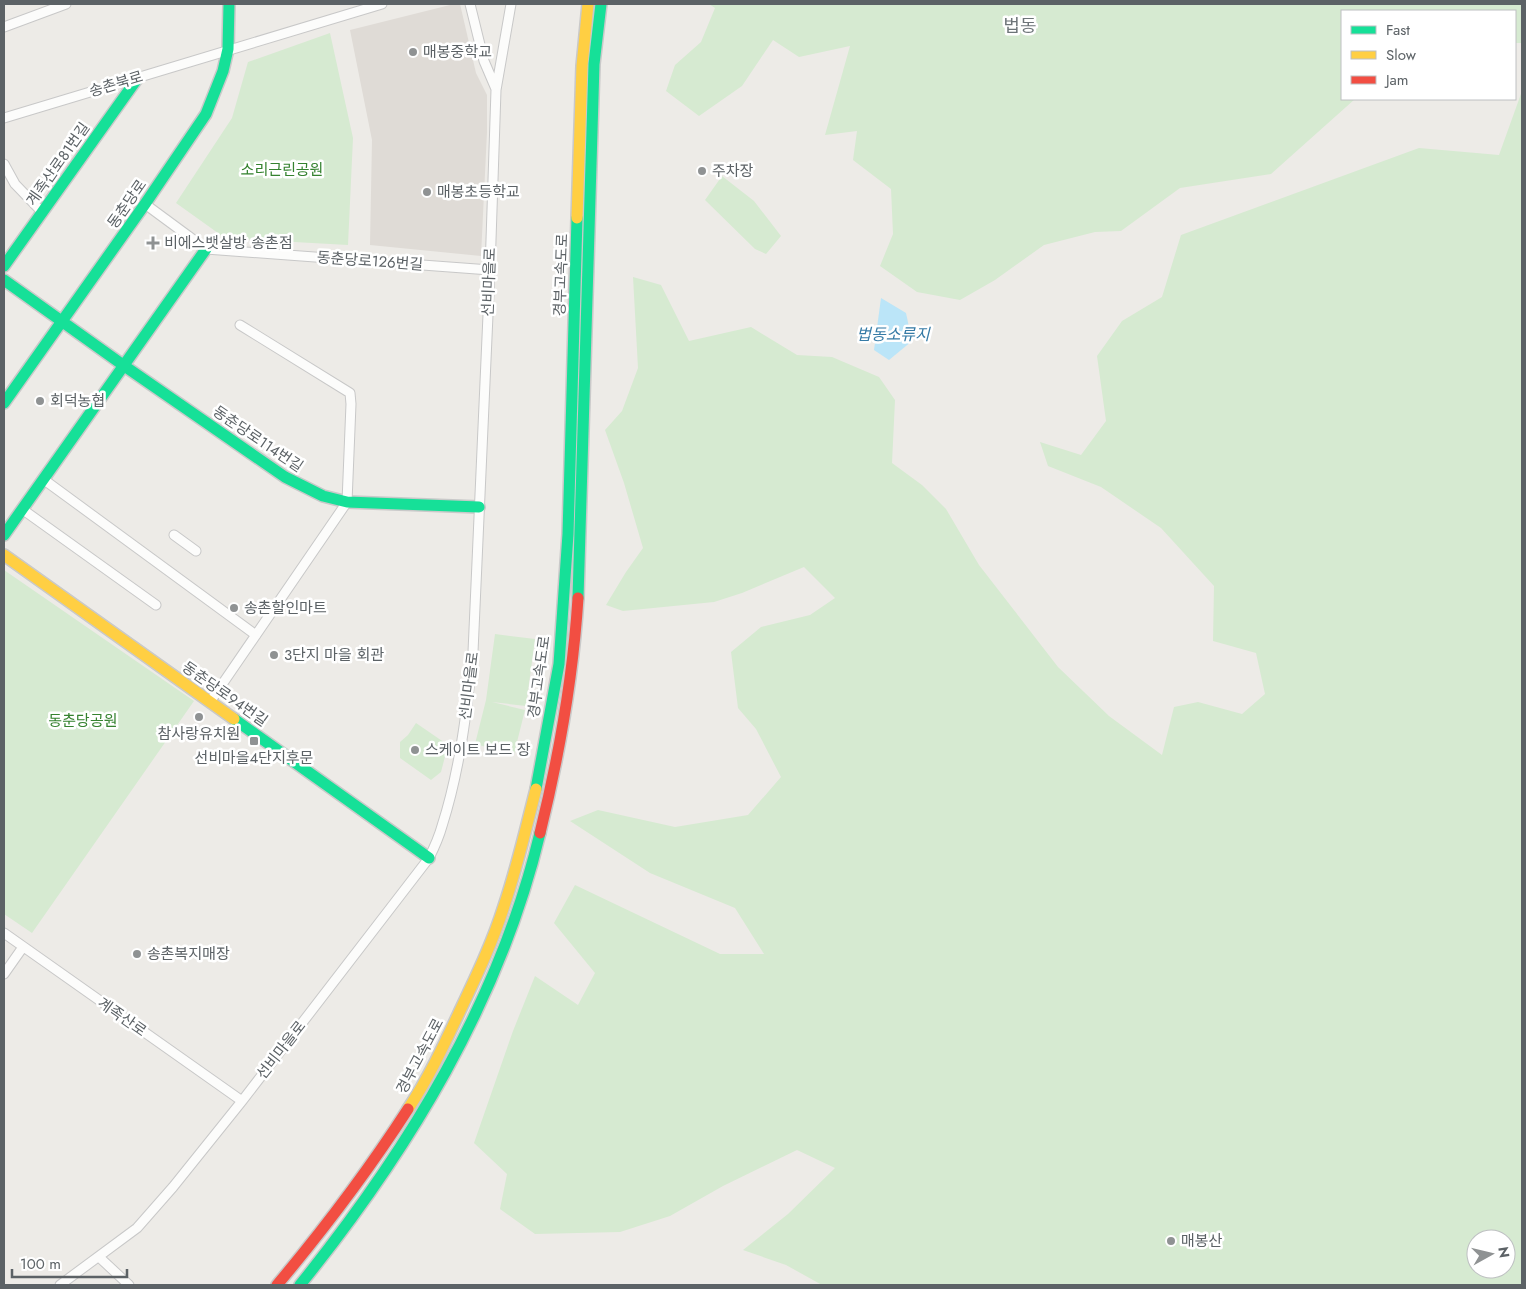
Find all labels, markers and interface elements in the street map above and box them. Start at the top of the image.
legend [1341,10,1516,100]
district label: 법동 [1003,13,1037,39]
text: Fast [1386,19,1410,41]
place label: 매봉중학교 [423,41,492,63]
text: Slow [1386,44,1417,66]
marker: 매봉중학교 [407,46,419,58]
street label: 송촌북로 [86,65,146,103]
text: Jam [1384,69,1409,91]
street label: 계족산로81번길 [21,118,95,210]
park label: 소리근린공원 [241,159,323,181]
place label: 주차장 [712,160,754,182]
marker: 주차장 [696,165,708,177]
street label: 동춘당로 [102,175,152,233]
place label: 매봉초등학교 [437,181,520,203]
marker: 매봉초등학교 [421,186,433,198]
place label: 비에스뱃살방 송촌점 [164,232,293,254]
street label: 경부고속도로 [549,233,573,317]
marker: 비에스뱃살방 송촌점 [146,236,160,250]
street label: 동춘당로126번길 [316,246,424,276]
street label: 선비마을로 [477,247,501,317]
water label: 법동소류지 [856,323,931,346]
place label: 회덕농협 [50,390,105,412]
marker: 회덕농협 [34,395,46,407]
street label: 동춘당로114번길 [208,401,308,477]
place label: 송촌할인마트 [244,597,327,619]
marker: 송촌할인마트 [228,602,240,614]
street label: 경부고속도로 [522,634,556,720]
place label: 3단지 마을 회관 [284,644,384,666]
marker: 3단지 마을 회관 [268,649,280,661]
street label: 선비마을로 [454,650,484,722]
street label: 동춘당로94번길 [178,656,272,732]
park label: 동춘당공원 [48,710,118,732]
marker: 참사랑유치원 [193,711,205,723]
place label: 참사랑유치원 [158,723,240,745]
marker: 선비마을4단지후문 [248,735,260,747]
place label: 스케이트 보드 장 [425,739,531,761]
marker: 스케이트 보드 장 [409,744,421,756]
place label: 선비마을4단지후문 [194,747,314,769]
place label: 송촌복지매장 [147,943,230,965]
marker: 송촌복지매장 [131,948,143,960]
street label: 계족산로 [93,992,151,1042]
street label: 경부고속도로 [391,1014,449,1098]
street label: 선비마을로 [251,1016,311,1084]
north arrow [1466,1229,1516,1279]
place label: 매봉산 [1181,1230,1223,1252]
marker: 매봉산 [1165,1235,1177,1247]
text: N [1493,1245,1515,1259]
scale bar [12,1246,128,1278]
text: 100 m [20,1253,61,1275]

